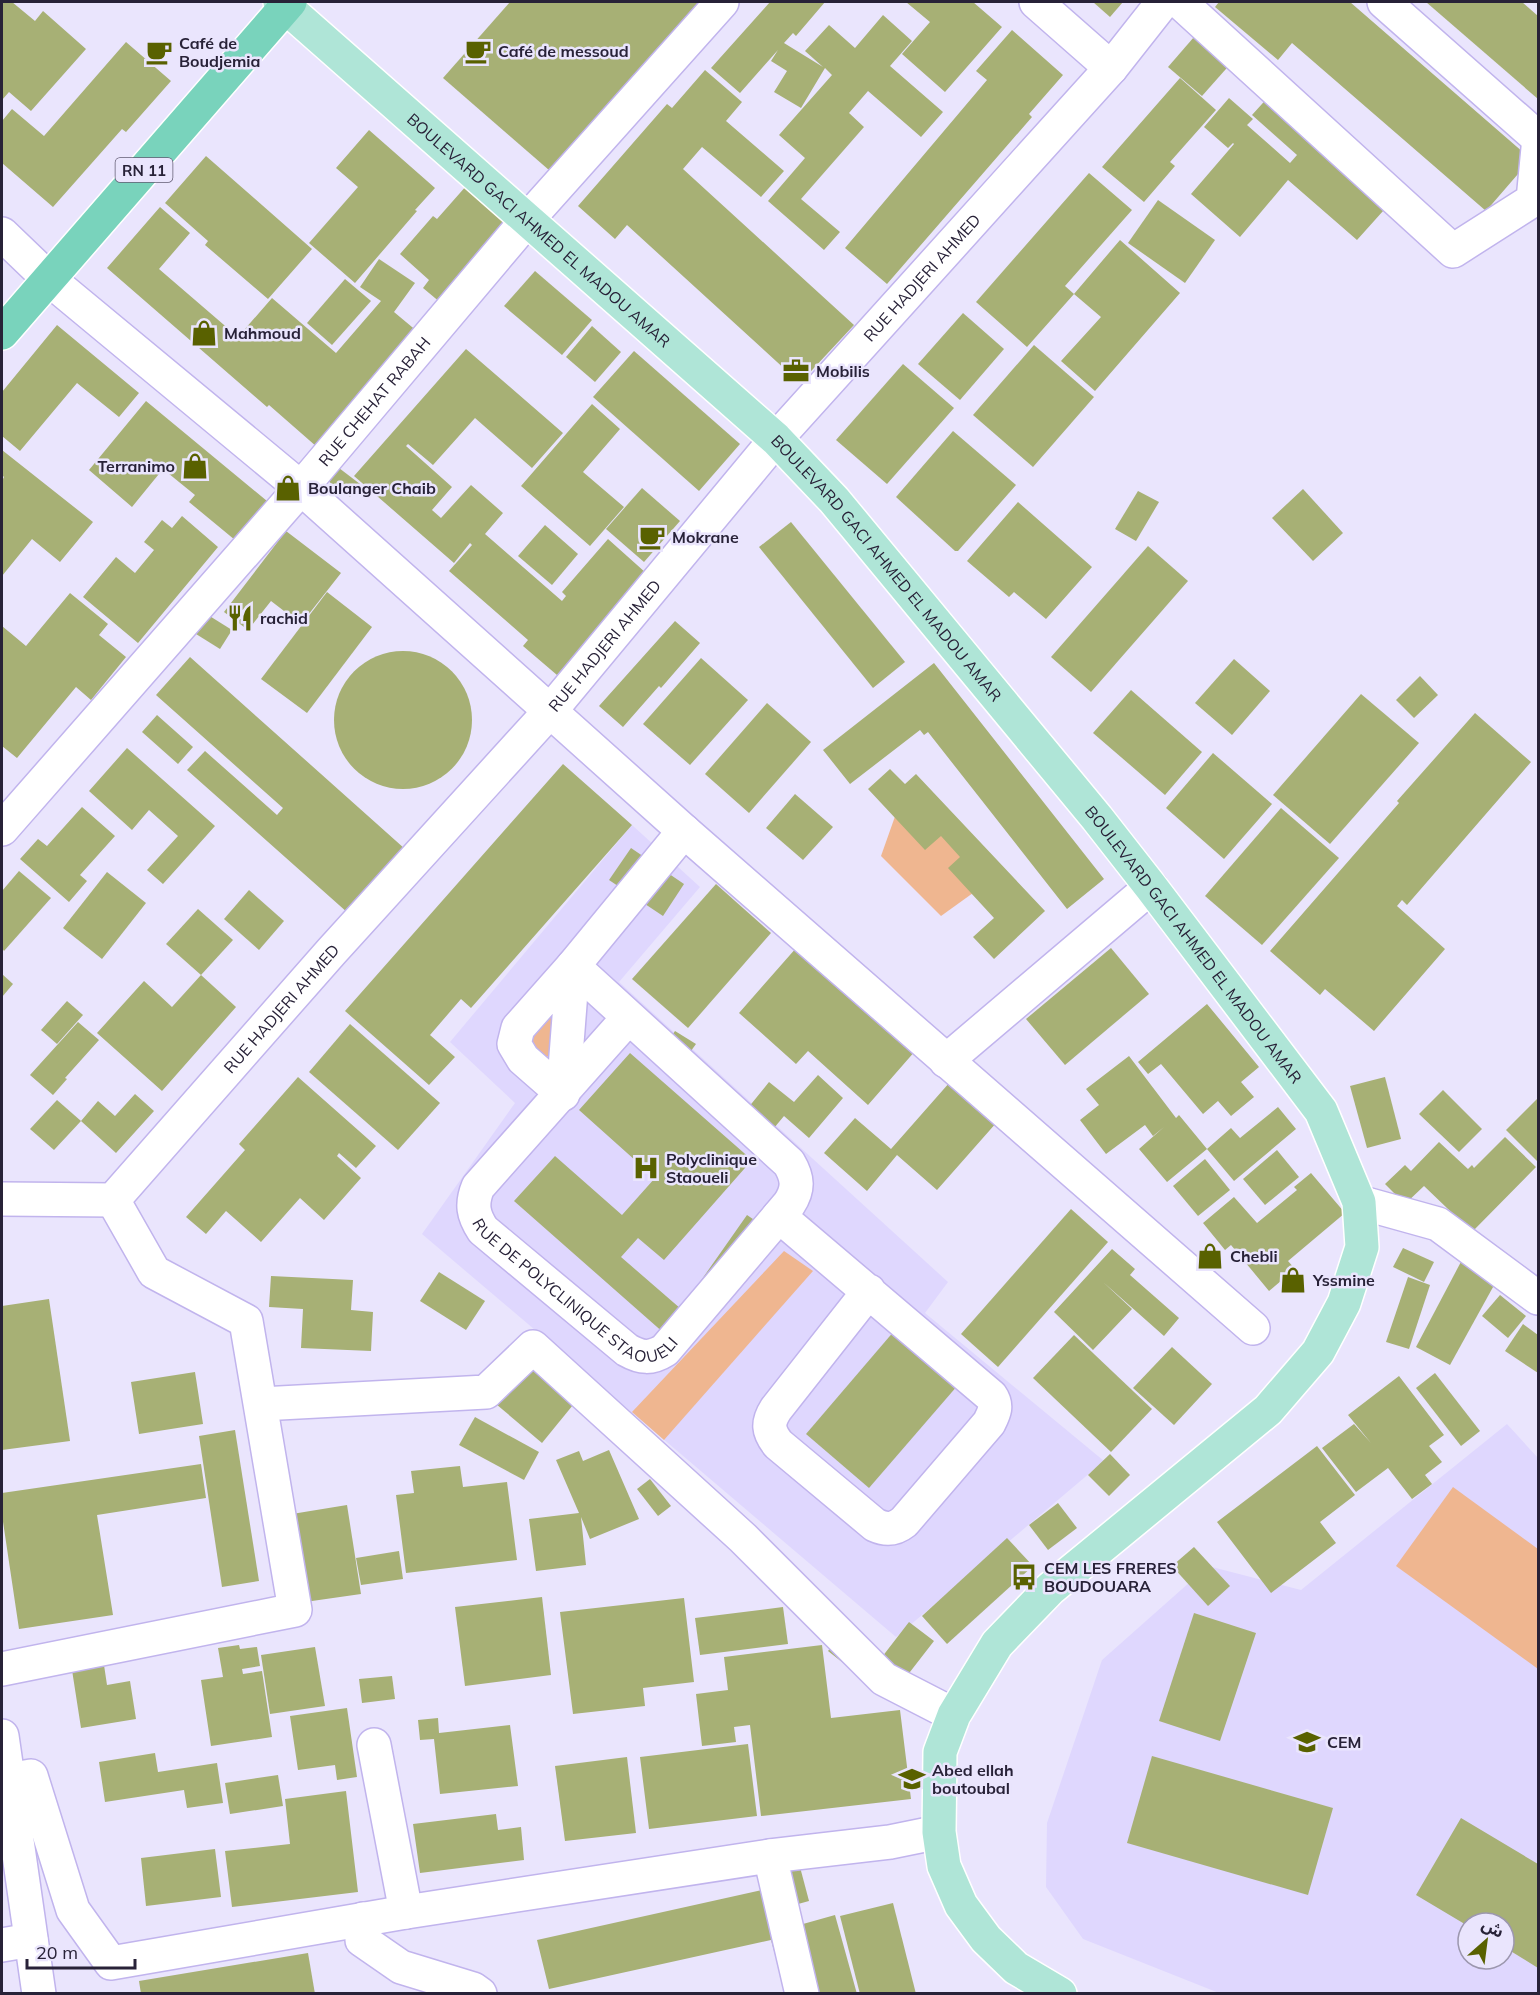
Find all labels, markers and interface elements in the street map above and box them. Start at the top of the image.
place label: Café de Boudjemia [179,33,260,71]
cafe icon: Café de messoud [463,36,493,66]
cafe icon: Café de Boudjemia [144,37,174,67]
place label: Café de messoud [498,41,629,61]
street label: BOULEVARD GACI AHMED EL MADOU AMAR [403,109,675,351]
road number: RN 11 [116,158,172,182]
street label: RUE HADJERI AHMED [859,210,985,346]
shop icon: Mahmoud [189,318,219,348]
place label: Mahmoud [224,323,301,343]
street label: RUE CHEHAT RABAH [314,332,434,470]
office icon: Mobilis [781,356,811,386]
place label: Mobilis [816,361,870,381]
street label: BOULEVARD GACI AHMED EL MADOU AMAR [767,430,1006,705]
shop icon: Terranimo [180,451,210,481]
place label: Terranimo [97,456,175,476]
shop icon: Boulanger Chaib [273,473,303,503]
place label: Boulanger Chaib [308,478,436,498]
cafe icon: Mokrane [637,522,667,552]
place label: Mokrane [672,527,739,547]
street label: RUE HADJERI AHMED [544,576,665,715]
restaurant icon: rachid [225,603,255,633]
place label: rachid [260,608,308,628]
street label: BOULEVARD GACI AHMED EL MADOU AMAR [1081,801,1306,1087]
street label: RUE HADJERI AHMED [219,940,343,1077]
place label: Polyclinique Staoueli [666,1149,757,1187]
hospital icon: Polyclinique Staoueli [631,1153,661,1183]
street label: RUE DE POLYCLINIQUE STAOUELI [468,1215,682,1367]
shop icon: Chebli [1195,1241,1225,1271]
place label: Chebli [1230,1246,1278,1266]
shop icon: Yssmine [1278,1265,1308,1295]
place label: Yssmine [1312,1270,1375,1290]
place label: CEM LES FRERES BOUDOUARA [1044,1558,1177,1596]
bus stop icon: CEM LES FRERES BOUDOUARA [1009,1562,1039,1592]
school or university icon: CEM [1292,1727,1322,1757]
place label: CEM [1327,1732,1361,1752]
place label: Abed ellah boutoubal [932,1760,1014,1798]
school or university icon: Abed ellah boutoubal [897,1764,927,1794]
north arrow [1456,1911,1516,1971]
text: ش [1479,1914,1507,1942]
scale bar [27,1932,135,1970]
text: 20 m [36,1941,78,1964]

